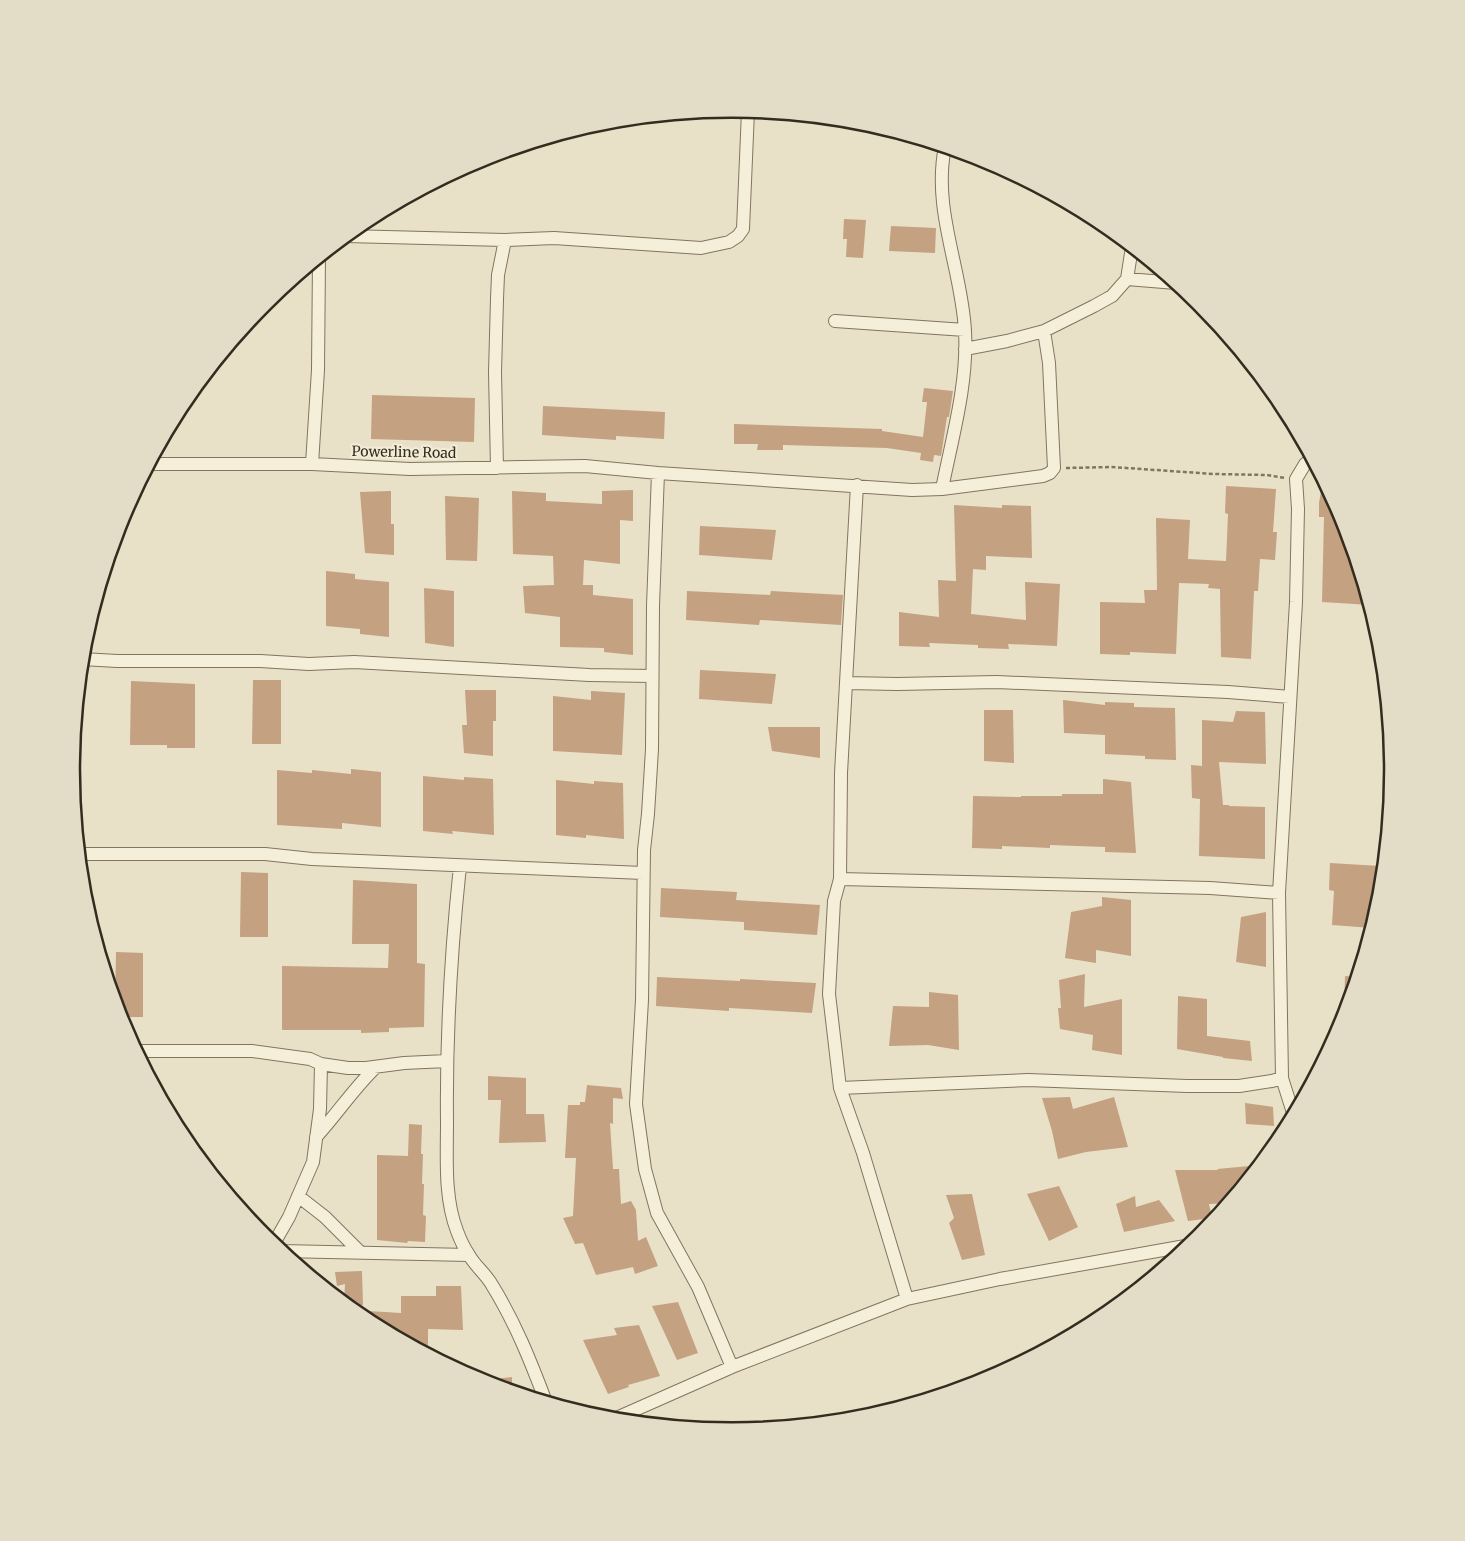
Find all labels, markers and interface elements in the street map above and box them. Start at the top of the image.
street label: Powerline Road [351,442,457,462]

